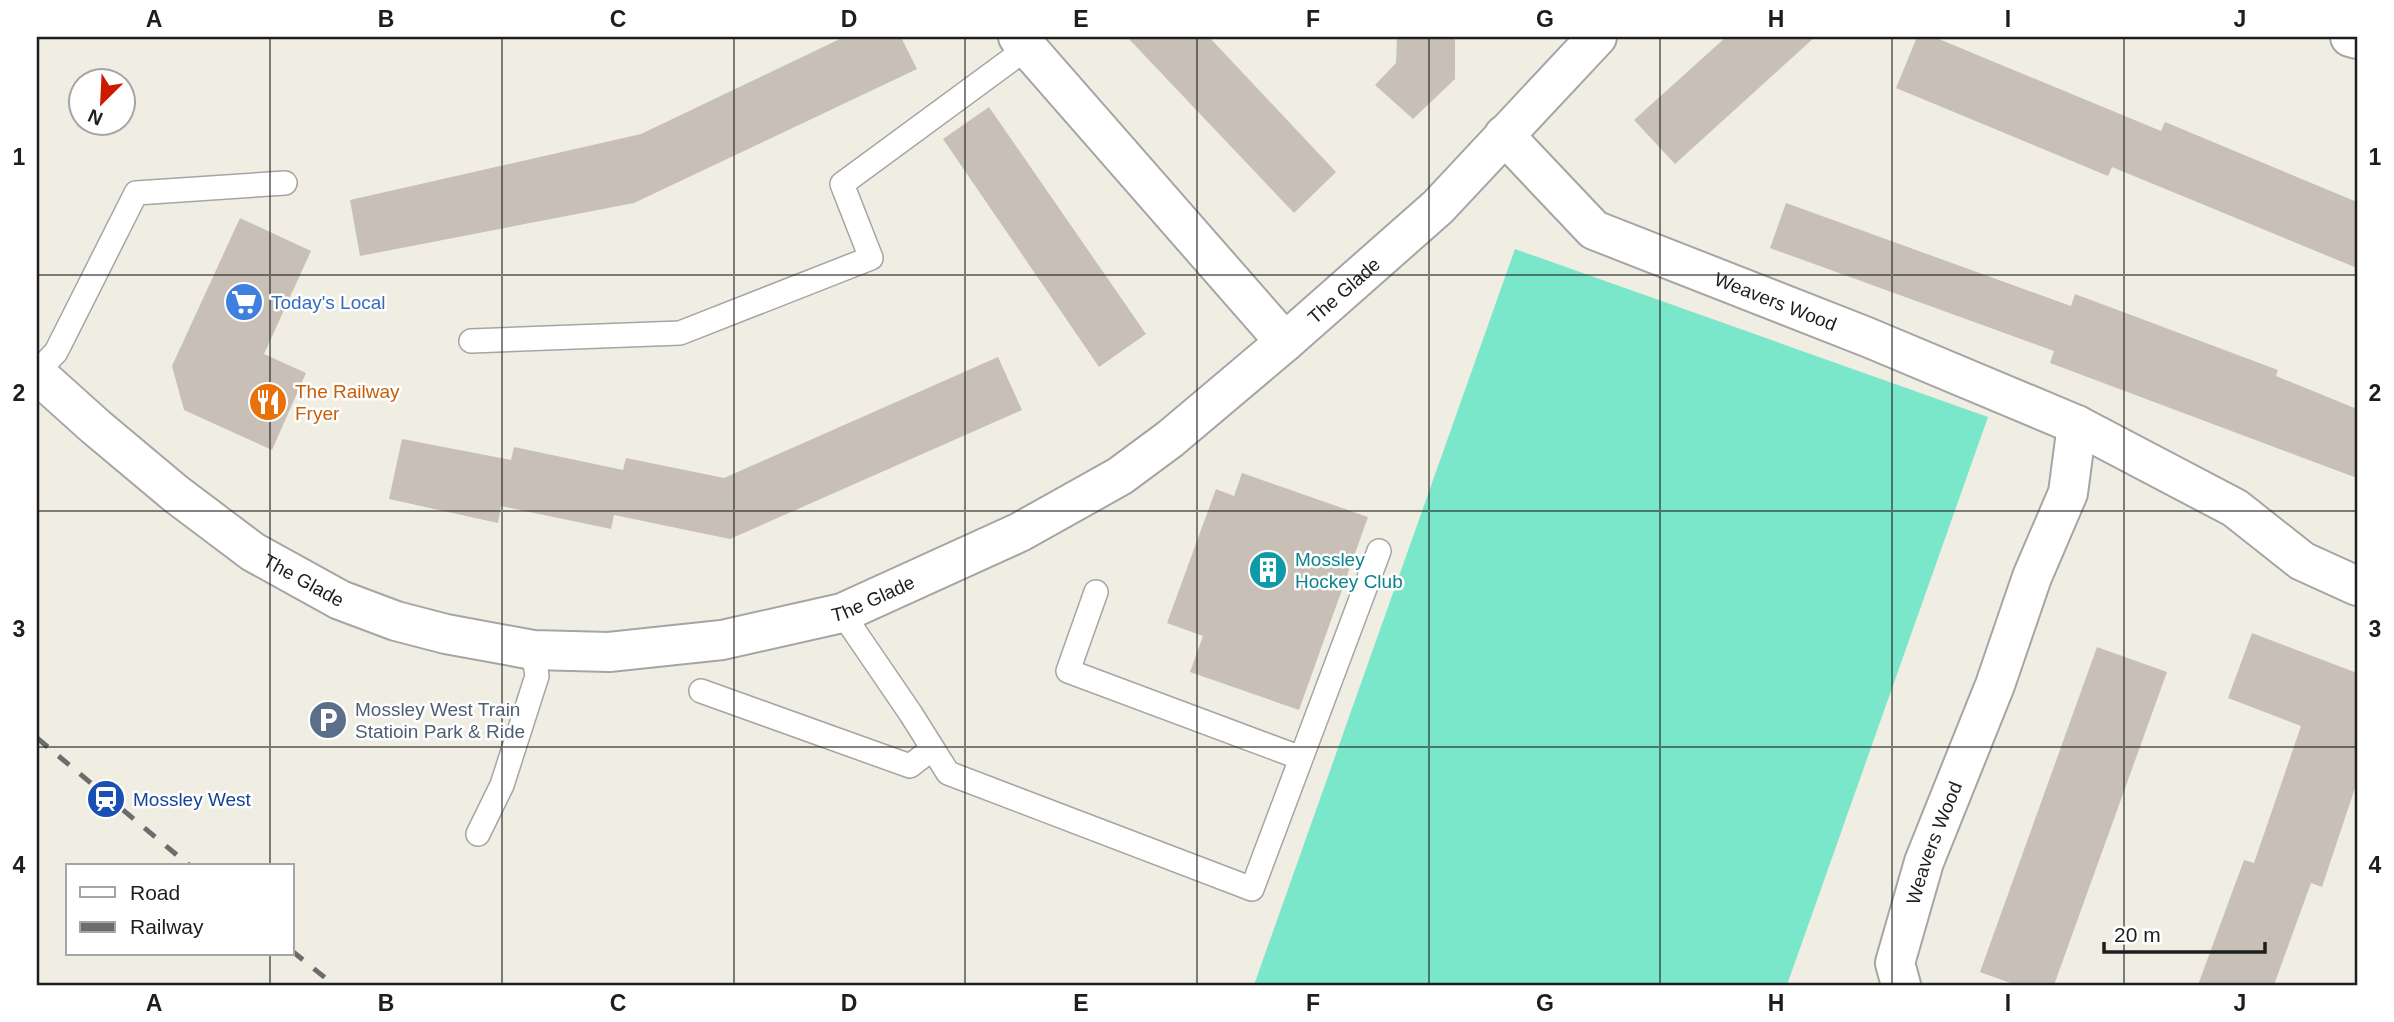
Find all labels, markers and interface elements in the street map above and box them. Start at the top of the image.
text: A [146,6,162,32]
text: B [378,6,394,32]
text: C [610,6,626,32]
text: D [841,6,857,32]
text: E [1073,6,1089,32]
text: F [1306,6,1320,32]
text: G [1536,6,1554,32]
text: H [1768,6,1784,32]
text: I [2005,6,2011,32]
text: J [2234,6,2246,32]
north arrow [66,66,136,136]
text: N [85,105,106,129]
text: 1 [13,144,26,170]
text: 1 [2369,144,2382,170]
street label: The Glade [1303,253,1384,328]
street label: Weavers Wood [1712,268,1840,335]
supermarket icon: Today's Local [223,281,265,323]
place label: Today's Local [271,292,386,313]
text: 2 [13,380,25,406]
text: 2 [2369,380,2381,406]
restaurant icon: The Railway Fryer [247,381,289,423]
place label: The Railway Fryer [295,381,400,424]
street label: The Glade [260,549,348,611]
building icon: Mossley Hockey Club [1247,549,1289,591]
place label: Mossley Hockey Club [1295,549,1403,592]
street label: The Glade [830,571,918,626]
text: 3 [13,616,25,642]
text: 3 [2369,616,2381,642]
parking icon: Mossley West Train Statioin Park & Ride [307,699,349,741]
place label: Mossley West Train Statioin Park & Ride [355,699,525,742]
station icon: Mossley West [85,778,127,820]
street label: Weavers Wood [1902,779,1966,907]
place label: Mossley West [133,789,252,810]
text: 4 [13,852,26,878]
text: 4 [2369,852,2382,878]
legend [66,864,294,956]
text: Road [130,881,180,904]
scale bar [2104,910,2264,954]
text: Railway [130,915,204,938]
text: 20 m [2114,923,2161,946]
text: A [146,990,162,1016]
text: B [378,990,394,1016]
text: C [610,990,626,1016]
text: D [841,990,857,1016]
text: E [1073,990,1089,1016]
text: F [1306,990,1320,1016]
text: G [1536,990,1554,1016]
text: H [1768,990,1784,1016]
text: I [2005,990,2011,1016]
text: J [2234,990,2246,1016]

